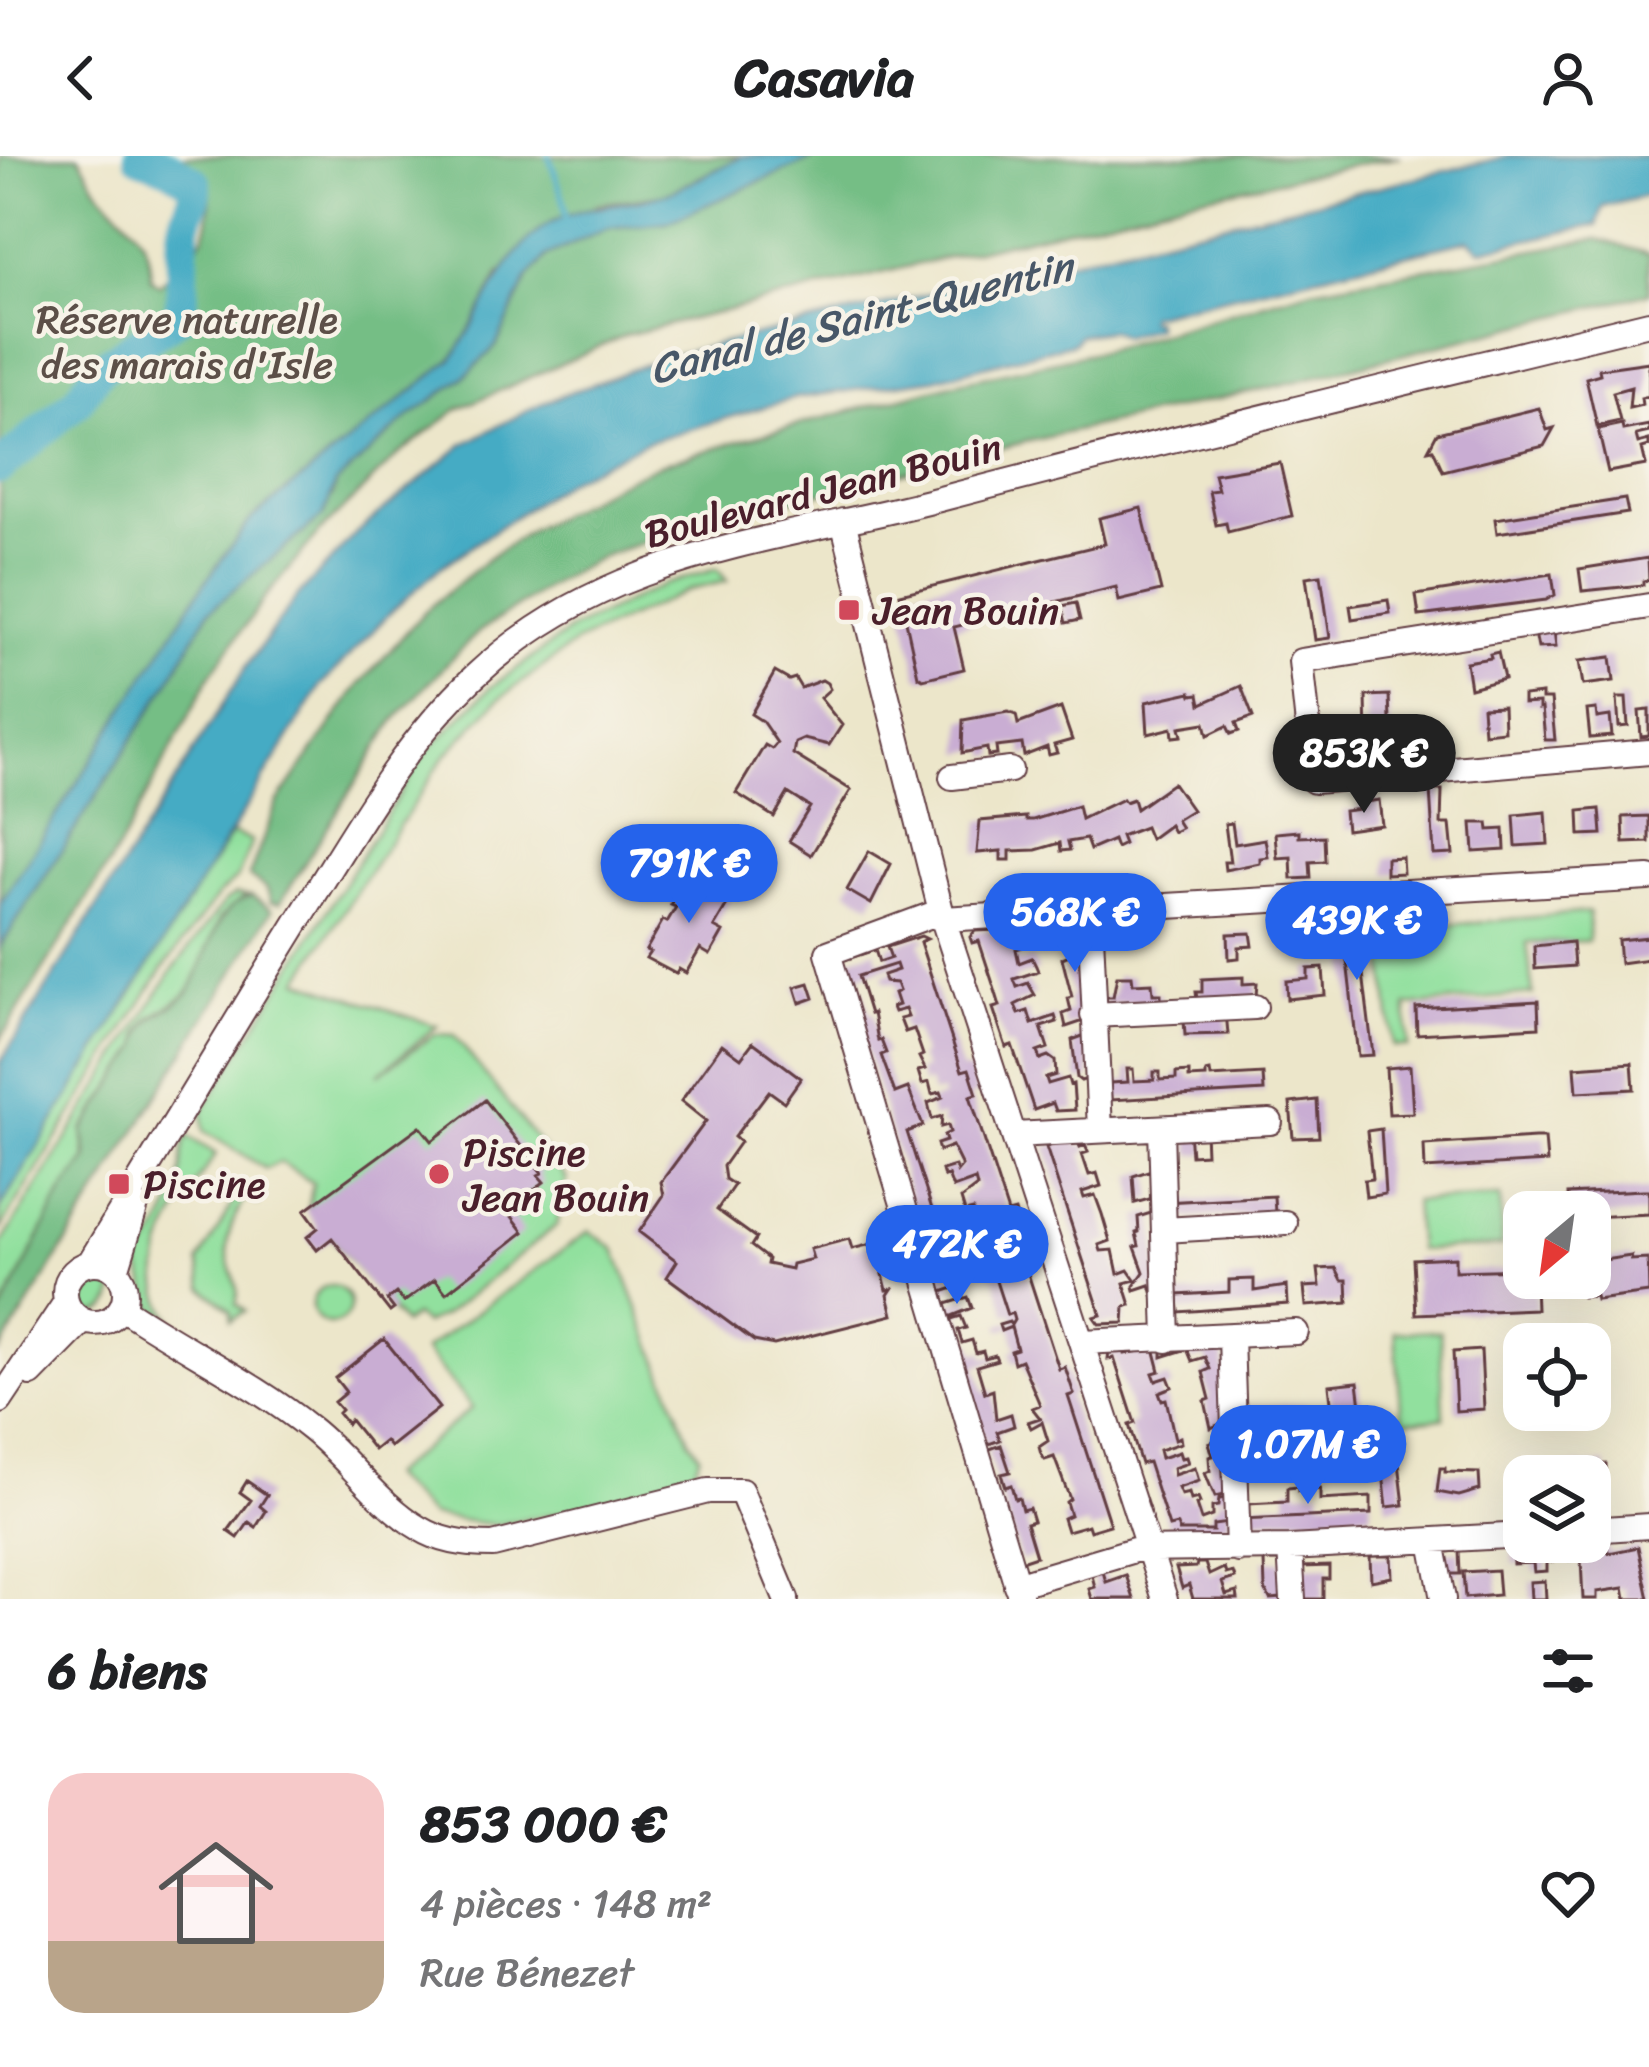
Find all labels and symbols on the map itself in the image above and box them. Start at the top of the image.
water label: Canal de Saint-Quentin [642,229,1085,406]
park label: Réserve naturelle des marais d'Isle [36,285,338,399]
street label: Boulevard Jean Bouin [637,413,1009,568]
place label: Jean Bouin [871,576,1059,645]
marker: Jean Bouin [836,597,862,623]
pin: 853K € [1266,714,1462,816]
pin: 791K € [591,824,787,926]
pin: 568K € [977,873,1173,975]
pin: 439K € [1259,881,1455,983]
place label: Piscine Jean Bouin [461,1118,649,1232]
place label: Piscine [143,1150,266,1219]
marker: Piscine Jean Bouin [426,1161,452,1187]
marker: Piscine [106,1171,132,1197]
north arrow [1503,1191,1611,1299]
pin: 472K € [859,1205,1055,1307]
pin: 1.07M € [1197,1405,1419,1507]

